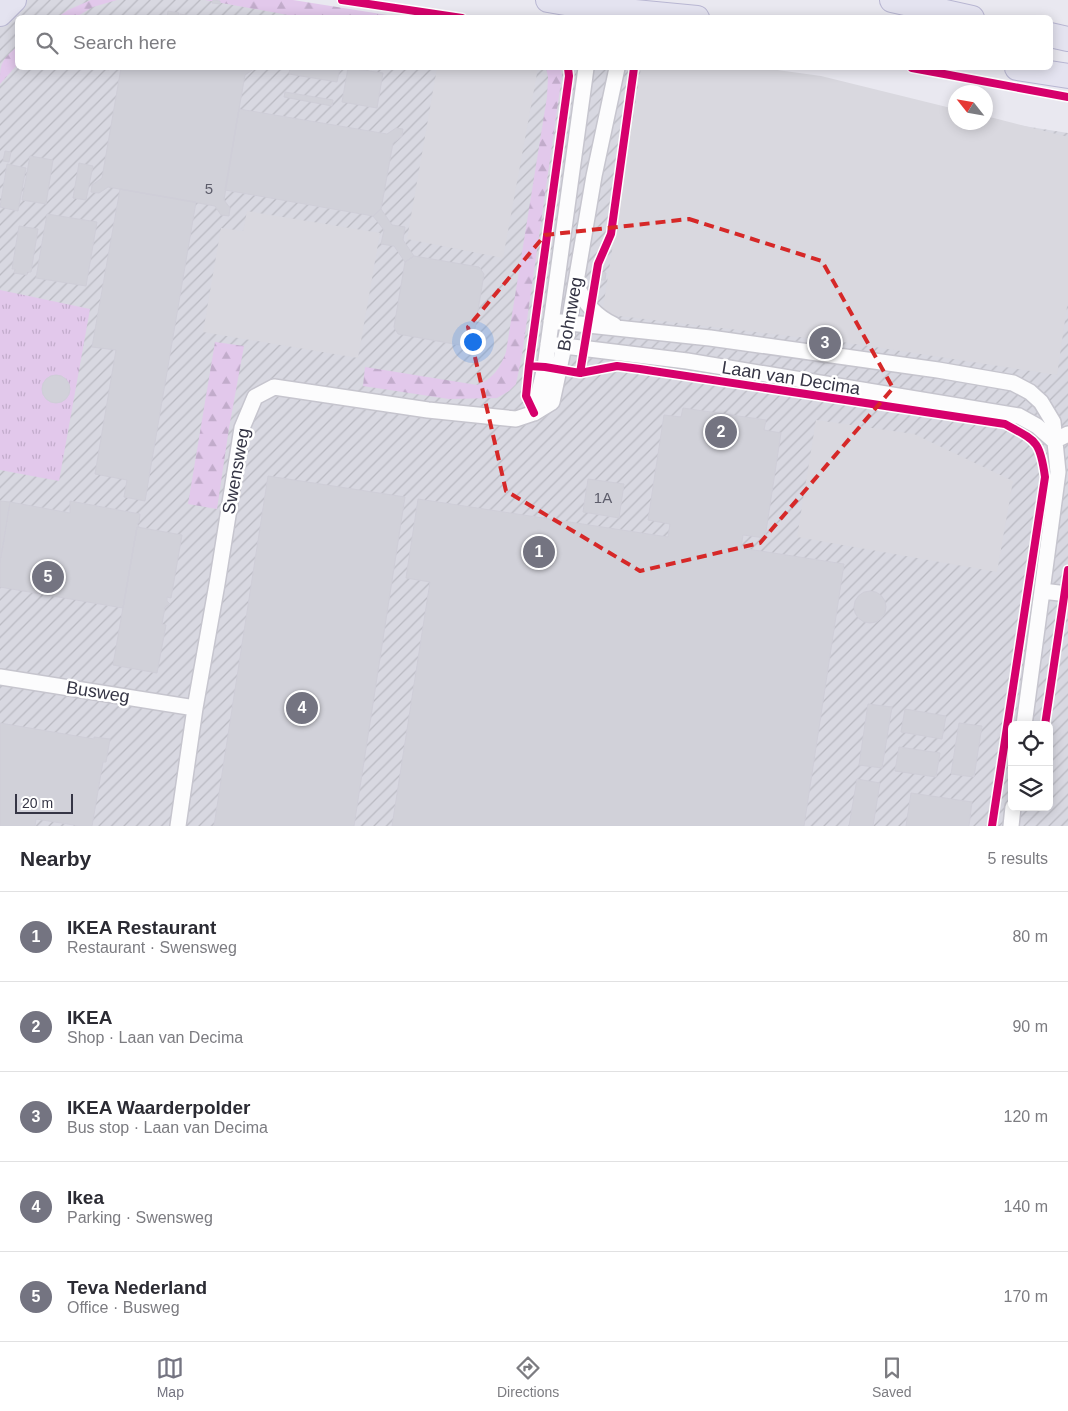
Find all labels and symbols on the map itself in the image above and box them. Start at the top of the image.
north arrow [948,85,993,130]
house number: 5 [205,180,213,197]
street label: Bohnweg [554,275,586,353]
pin: 3 [809,324,841,362]
your location [460,329,486,355]
street label: Laan van Decima [720,357,863,399]
pin: 2 [705,413,737,451]
street label: Swensweg [219,426,253,516]
house number: 1A [594,489,612,506]
pin: 1 [523,533,555,571]
pin: 5 [32,558,64,596]
street label: Busweg [65,677,131,707]
pin: 4 [286,689,318,727]
scale bar [15,791,72,814]

